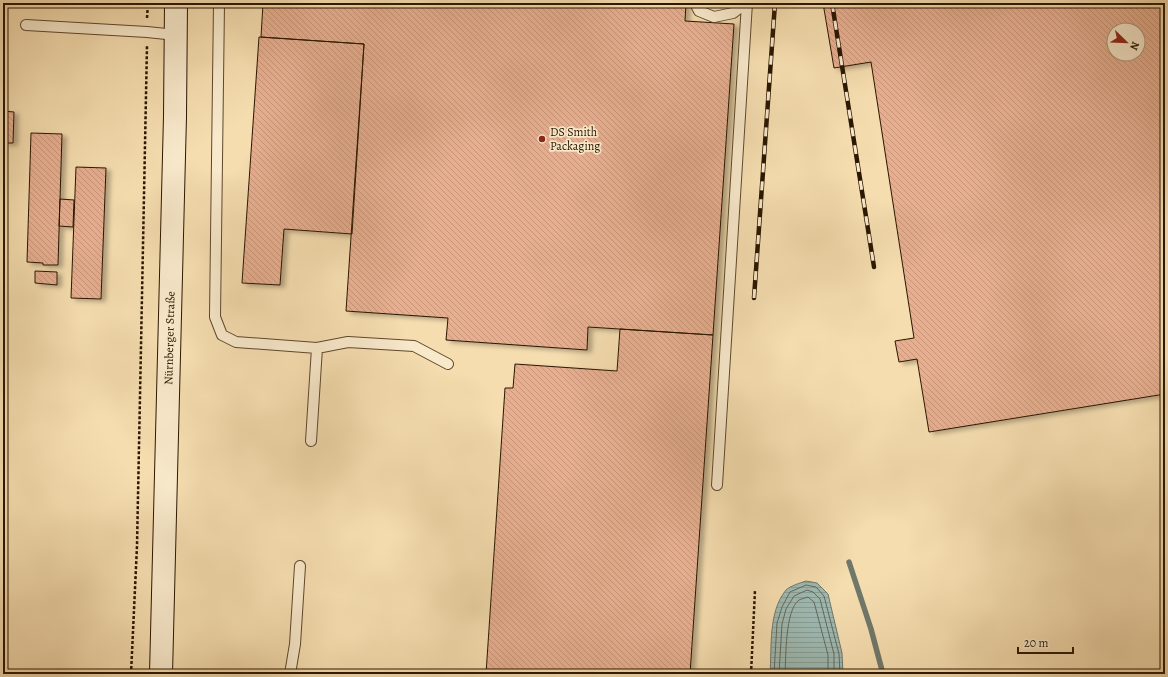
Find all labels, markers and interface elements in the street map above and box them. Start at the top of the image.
north arrow [1106,22,1146,62]
text: N [1126,39,1143,52]
place label: DS Smith Packaging [550,124,600,154]
marker: DS Smith Packaging [537,134,547,144]
street label: Nürnberger Straße [160,291,179,385]
scale bar [1018,629,1073,655]
text: 20 m [1024,635,1048,651]

